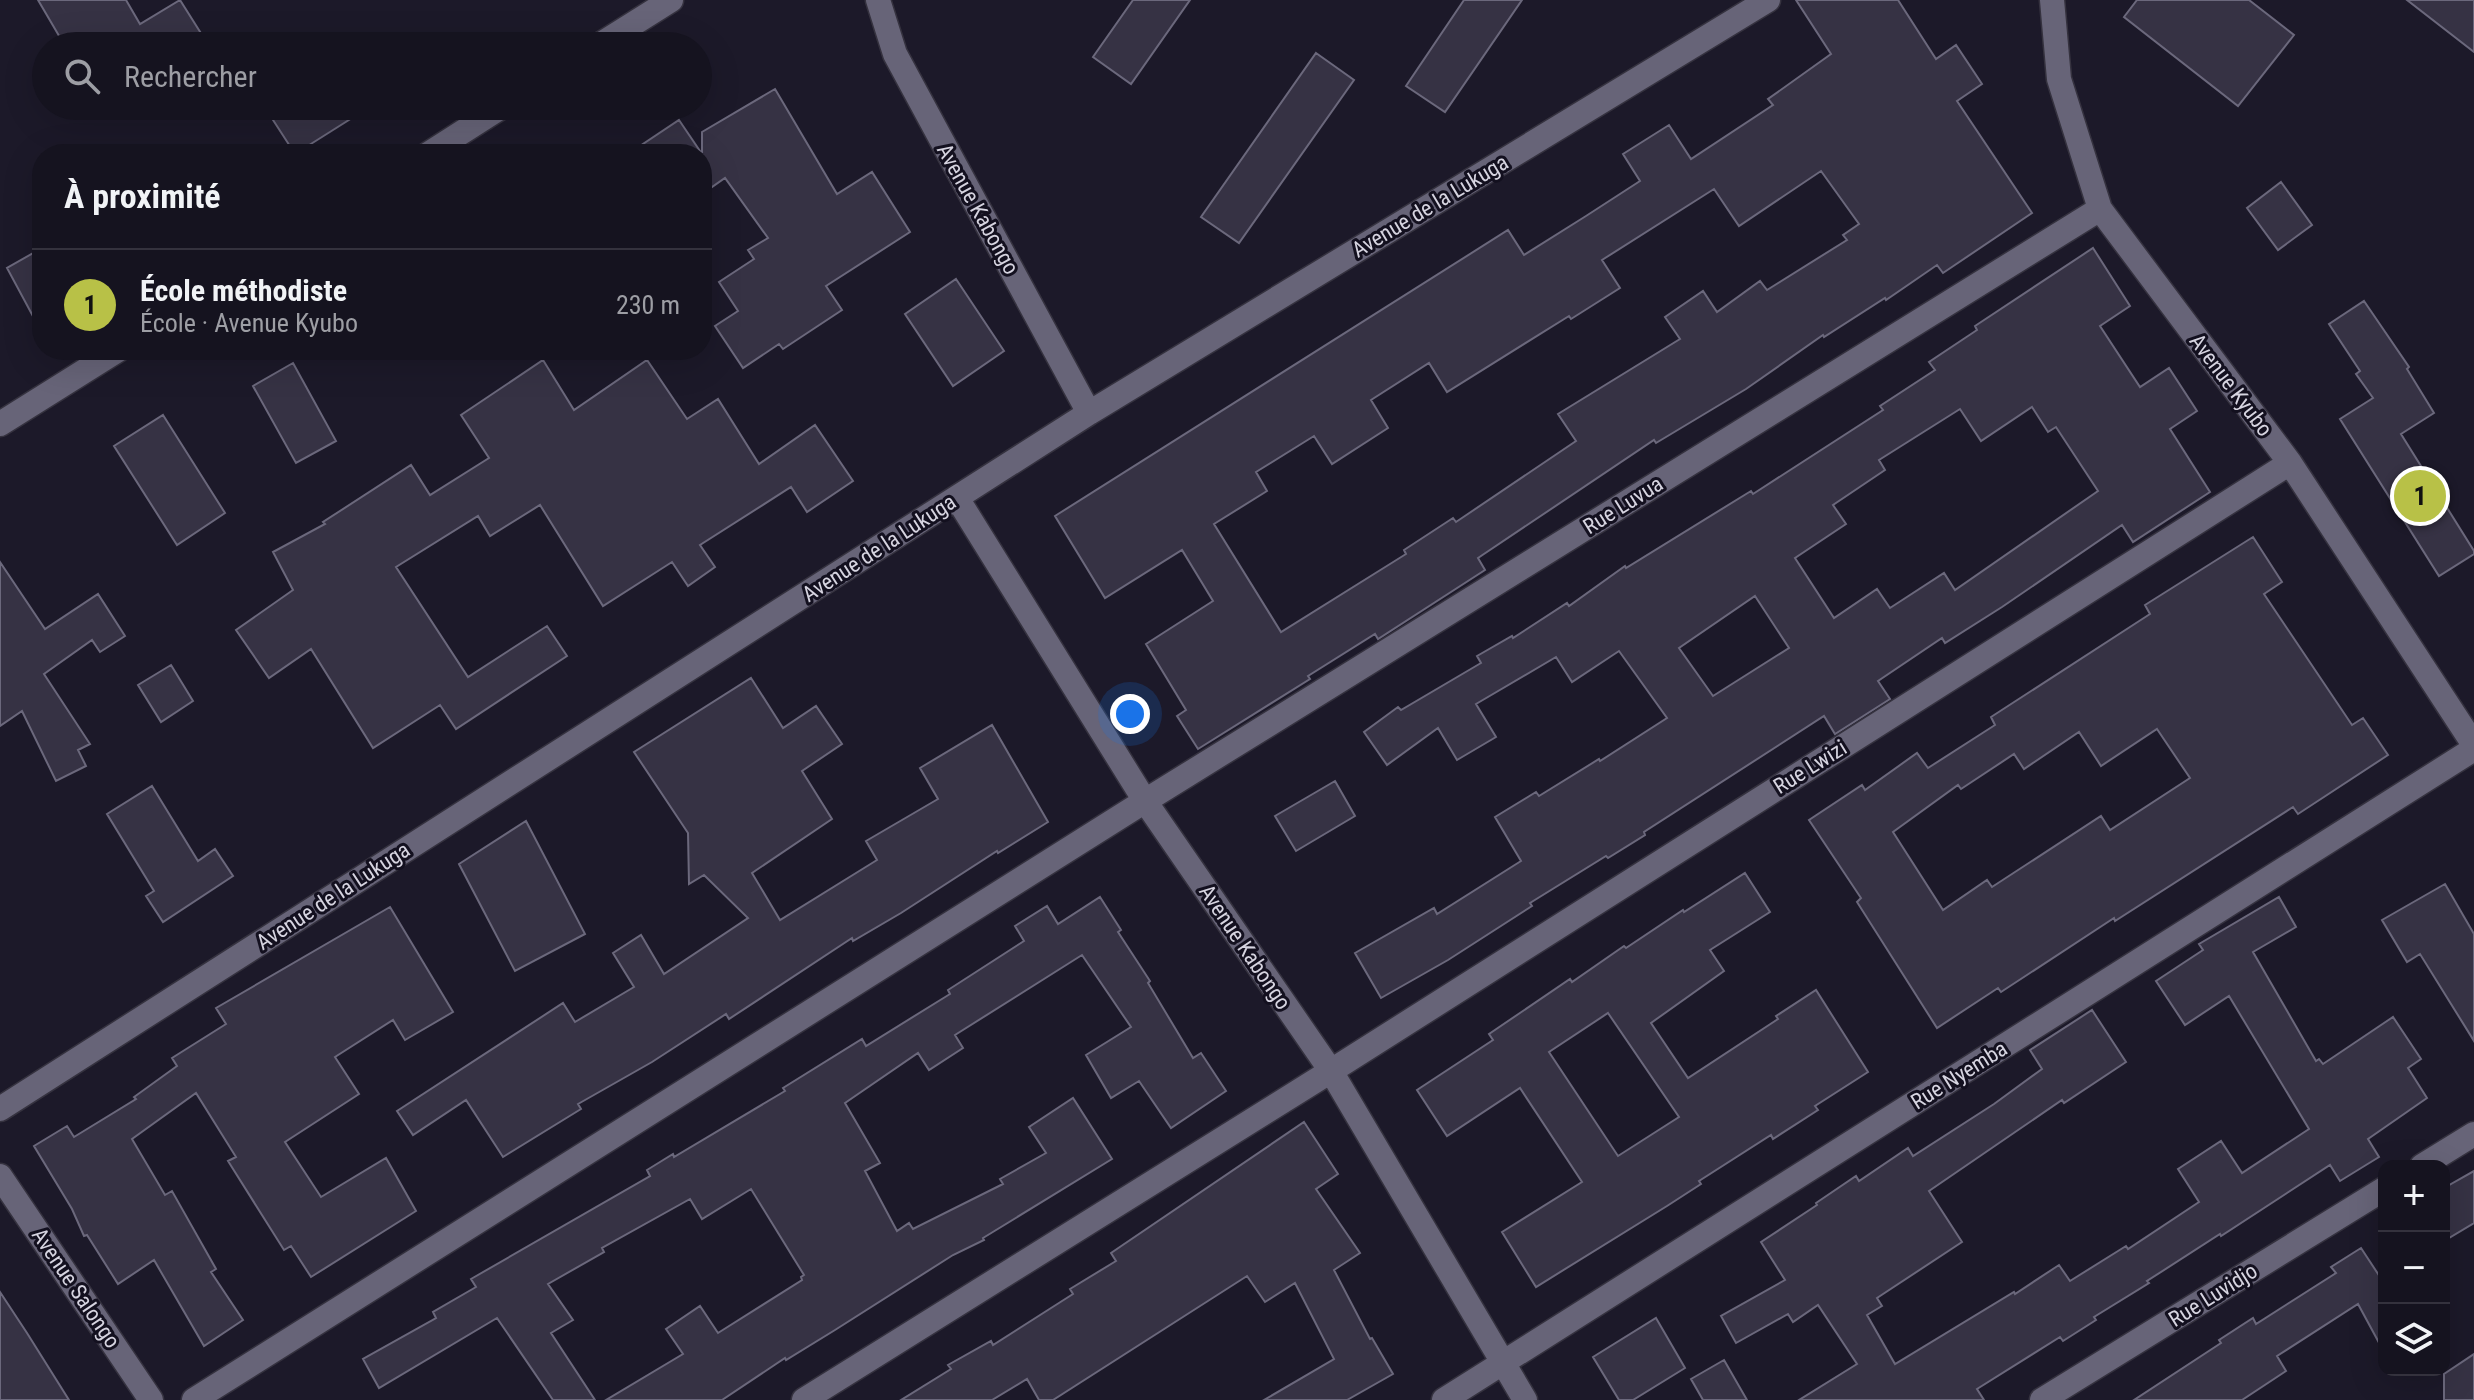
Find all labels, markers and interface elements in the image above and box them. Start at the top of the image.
search box [32,32,712,120]
icon: search [60,54,104,98]
text: Rechercher [124,59,257,94]
street label: Avenue Kabongo [932,139,1024,279]
street label: Avenue de la Lukuga [1347,149,1513,263]
text: À proximité [64,176,221,216]
text: École méthodiste [140,273,347,308]
text: 1 [83,290,97,320]
text: 230 m [616,290,680,320]
text: École · Avenue Kyubo [140,308,358,338]
street label: Avenue Kyubo [2184,329,2278,441]
pin: 1 [2394,466,2446,526]
street label: Rue Luvua [1579,471,1667,539]
street label: Avenue de la Lukuga [798,489,960,607]
your location [1110,694,1150,734]
street label: Rue Lwizi [1769,735,1851,799]
street label: Avenue de la Lukuga [252,837,414,955]
street label: Avenue Kabongo [1194,880,1296,1014]
street label: Rue Nyemba [1906,1036,2012,1114]
map controls [2378,1160,2450,1376]
button: + [2378,1160,2450,1232]
street label: Avenue Salongo [27,1223,125,1353]
button: − [2378,1232,2450,1304]
street label: Rue Luvidjo [2164,1258,2262,1332]
button: layers [2378,1304,2450,1376]

